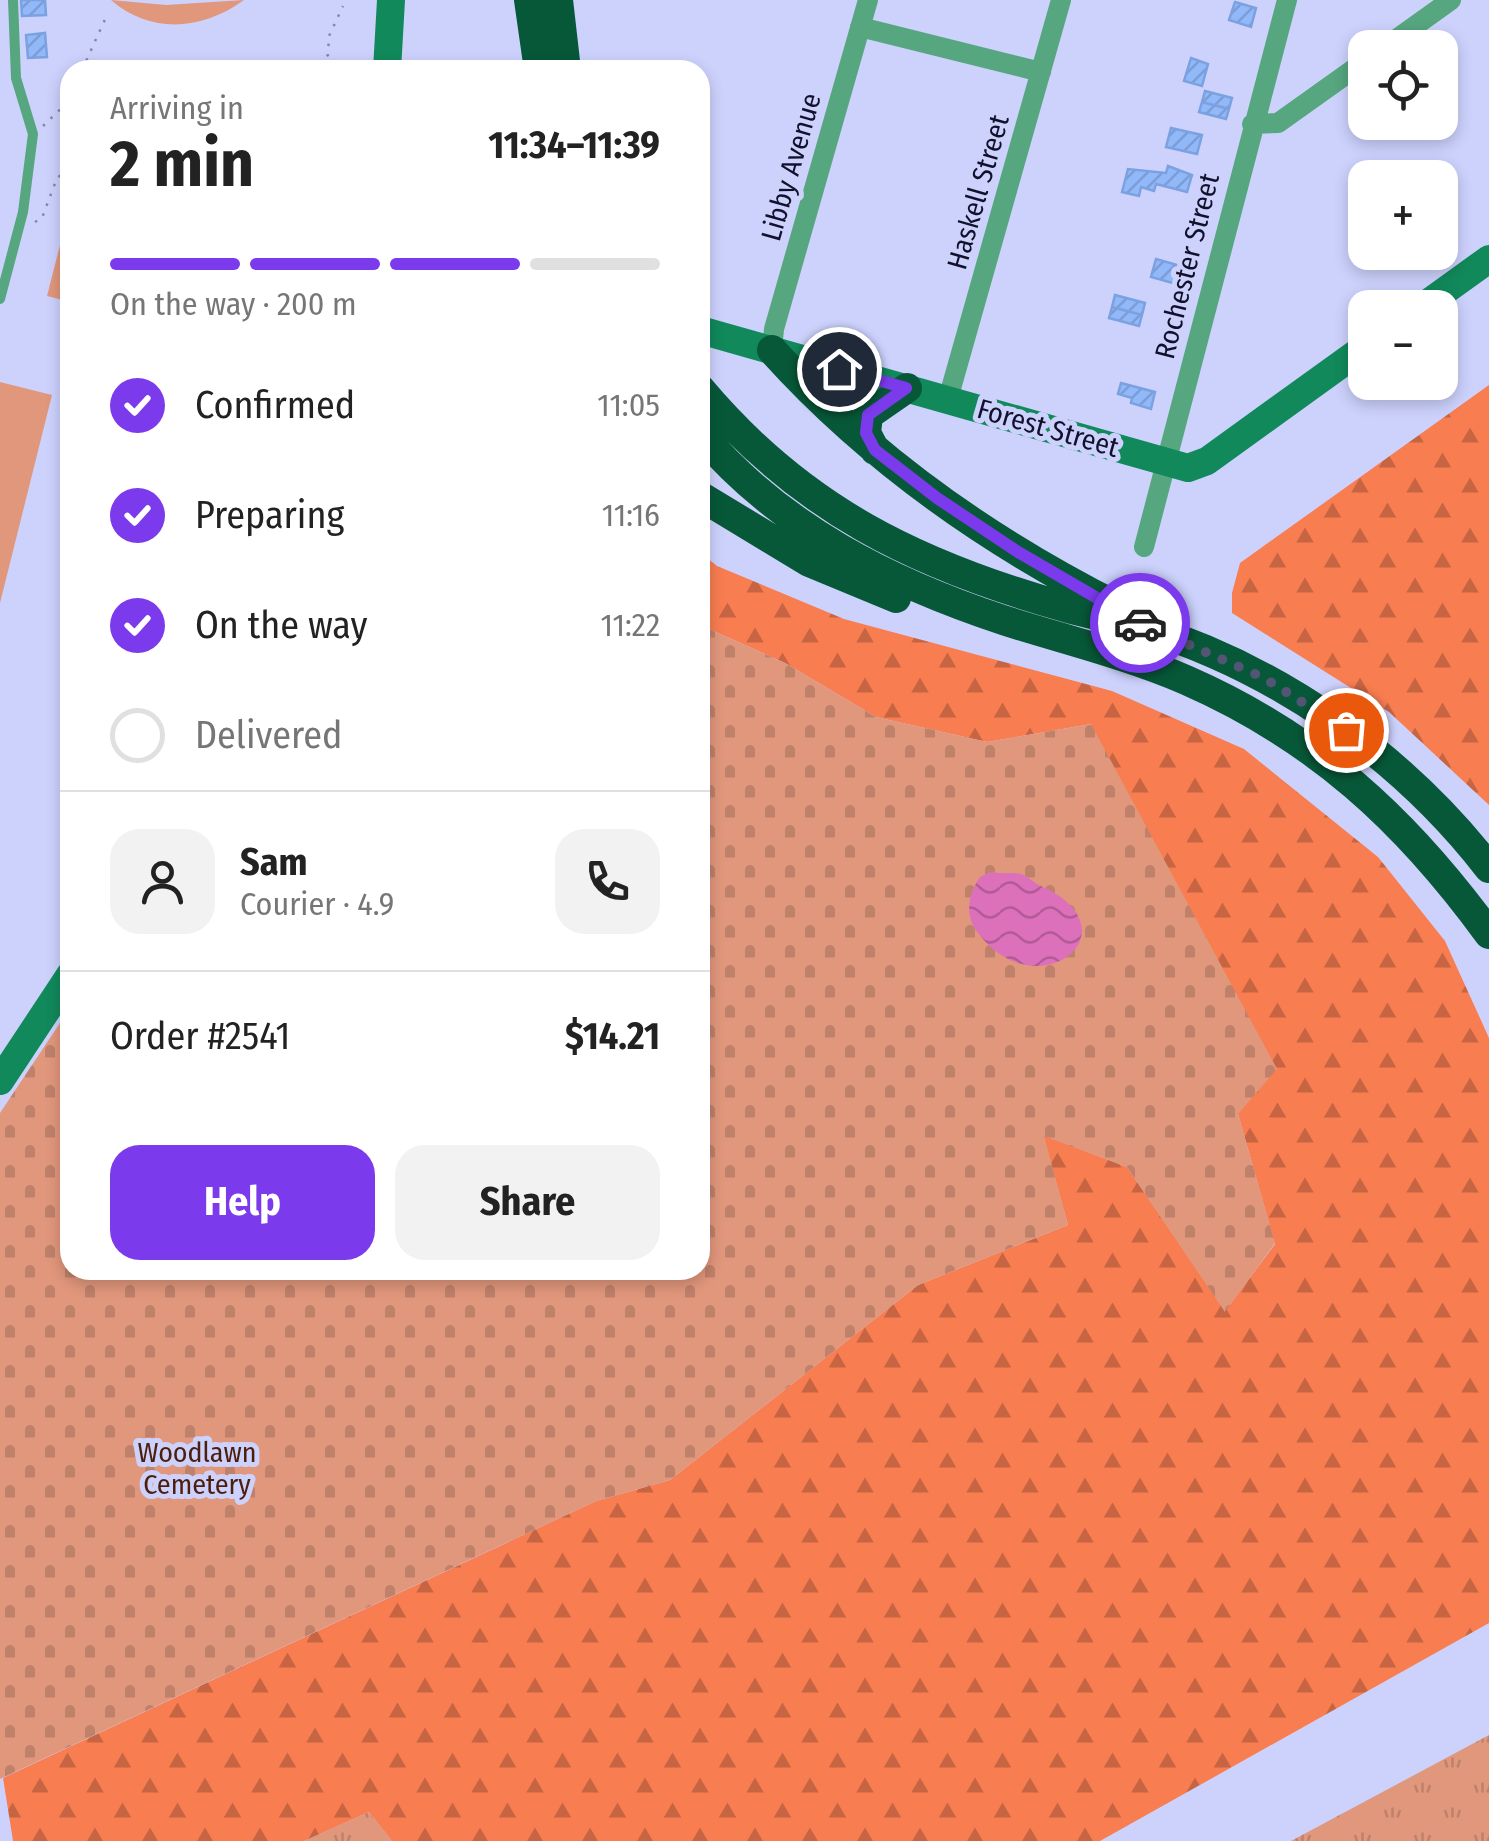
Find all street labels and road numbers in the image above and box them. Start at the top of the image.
street label: Libby Avenue [754,89,828,245]
street label: Haskell Street [940,110,1016,273]
street label: Rochester Street [1148,169,1226,362]
street label: Forest Street [974,392,1123,464]

